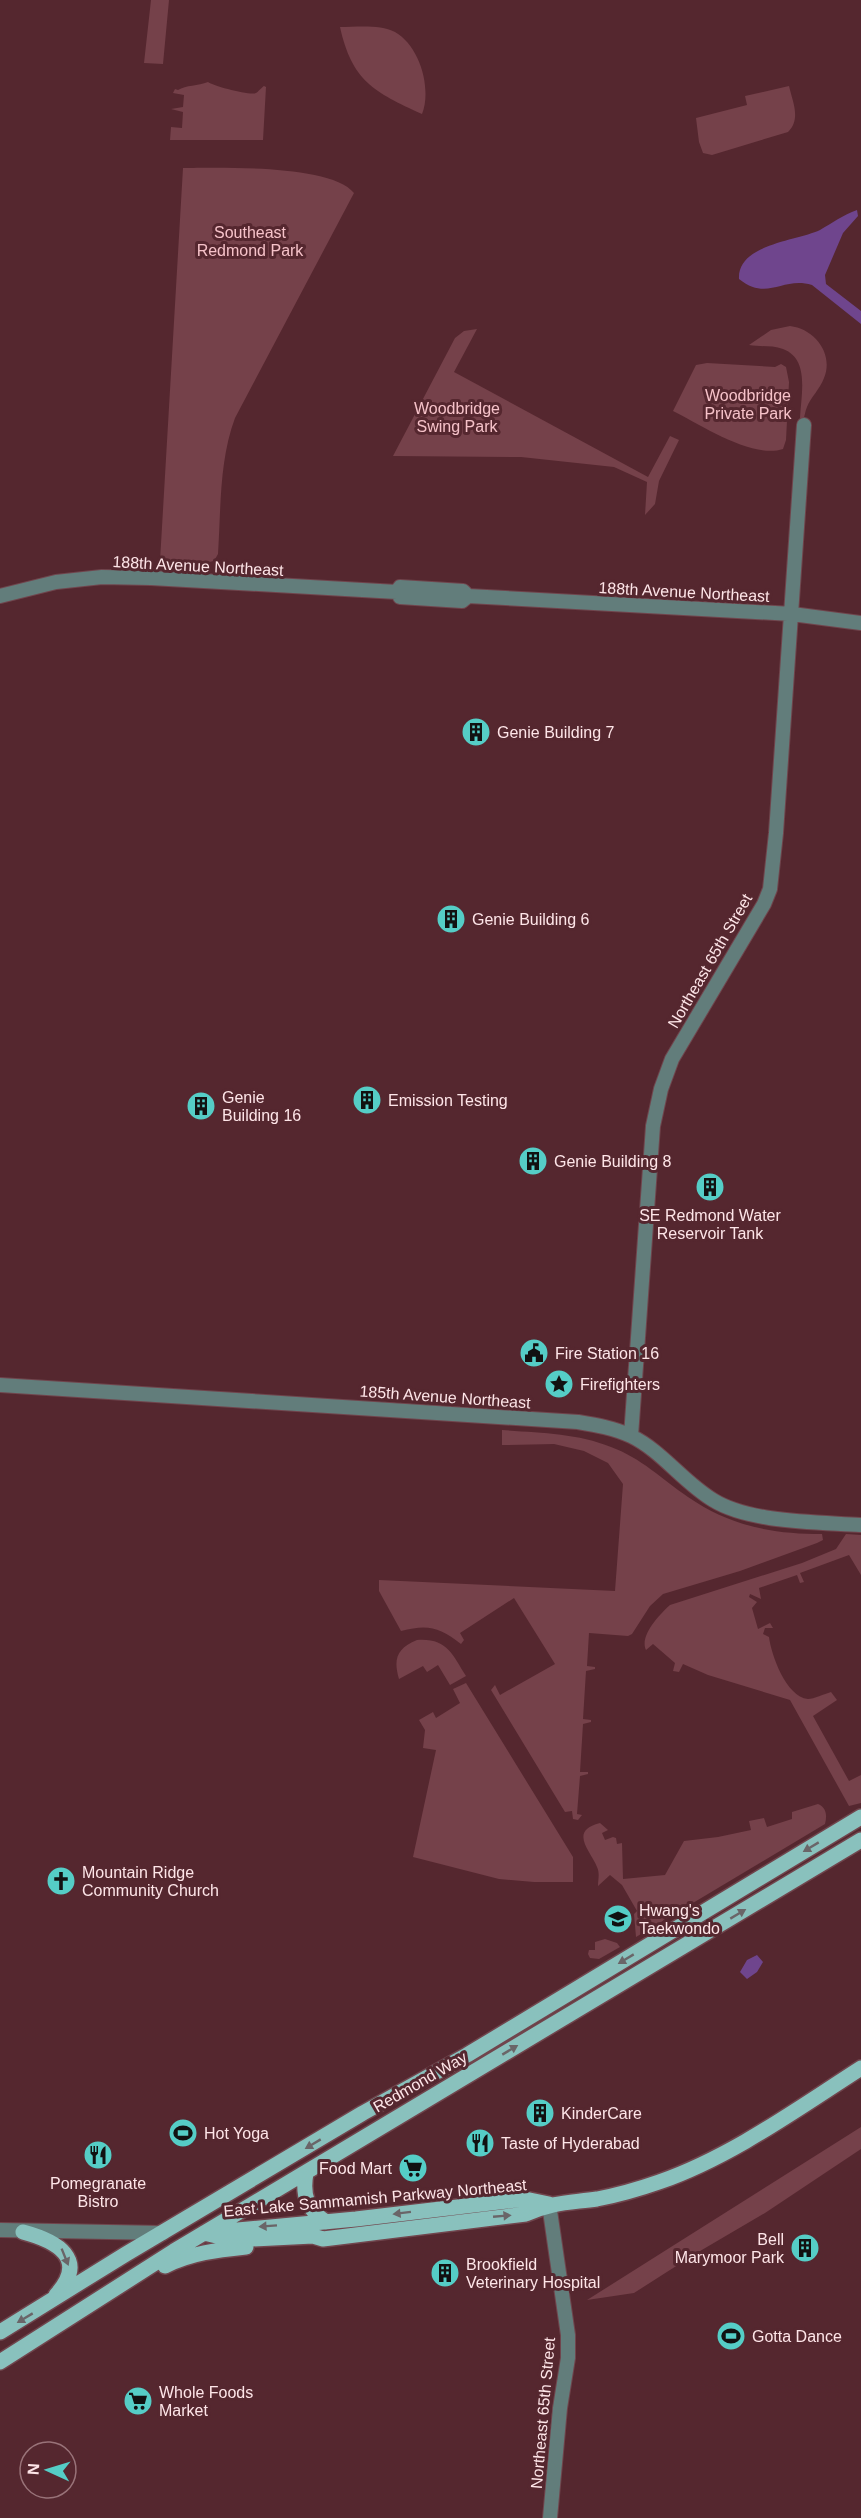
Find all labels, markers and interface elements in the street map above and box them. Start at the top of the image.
park label: Southeast Redmond Park [197,224,304,259]
park label: Woodbridge Private Park [704,387,793,422]
park label: Woodbridge Swing Park [414,400,500,435]
street label: 188th Avenue Northeast [112,553,285,579]
street label: 188th Avenue Northeast [598,579,771,605]
building icon: Genie Building 7 [460,716,492,748]
place label: Genie Building 7 [497,724,615,741]
street label: Northeast 65th Street [665,890,756,1031]
building icon: Genie Building 6 [435,903,467,935]
place label: Genie Building 6 [472,911,590,928]
building icon: Emission Testing [351,1084,383,1116]
place label: Genie Building 16 [222,1089,301,1124]
building icon: Genie Building 16 [185,1090,217,1122]
place label: Emission Testing [388,1092,508,1109]
building icon: Genie Building 8 [517,1145,549,1177]
place label: Genie Building 8 [554,1153,672,1170]
building icon: SE Redmond Water Reservoir Tank [694,1171,726,1203]
place label: SE Redmond Water Reservoir Tank [639,1207,782,1242]
public building icon: Fire Station 16 [518,1337,550,1369]
place label: Fire Station 16 [555,1345,659,1362]
place icon: Firefighters [543,1368,575,1400]
place label: Firefighters [580,1376,660,1393]
street label: 185th Avenue Northeast [359,1383,532,1411]
one-way arrow [803,1841,819,1852]
place label: Mountain Ridge Community Church [82,1864,219,1899]
church icon: Mountain Ridge Community Church [45,1865,77,1897]
place label: Hwang's Taekwondo [639,1902,720,1937]
school or university icon: Hwang's Taekwondo [602,1903,634,1935]
one-way arrow [730,1909,747,1919]
one-way arrow [618,1953,634,1964]
one-way arrow [502,2044,518,2055]
street label: Redmond Way [370,2048,470,2116]
building icon: KinderCare [524,2097,556,2129]
place label: KinderCare [561,2105,642,2122]
sports icon: Hot Yoga [167,2117,199,2149]
place label: Hot Yoga [204,2125,269,2142]
restaurant icon: Taste of Hyderabad [464,2127,496,2159]
place label: Taste of Hyderabad [501,2135,640,2152]
one-way arrow [305,2138,321,2149]
restaurant icon: Pomegranate Bistro [82,2139,114,2171]
supermarket icon: Food Mart [397,2152,429,2184]
place label: Food Mart [319,2160,393,2177]
place label: Pomegranate Bistro [50,2175,146,2210]
street label: East Lake Sammamish Parkway Northeast [223,2176,528,2220]
one-way arrow [392,2208,411,2218]
one-way arrow [492,2211,511,2221]
one-way arrow [259,2221,278,2230]
place label: Bell Marymoor Park [675,2231,785,2266]
building icon: Bell Marymoor Park [789,2232,821,2264]
one-way arrow [60,2249,70,2267]
place label: Brookfield Veterinary Hospital [466,2256,600,2291]
building icon: Brookfield Veterinary Hospital [429,2257,461,2289]
one-way arrow [17,2312,33,2323]
sports icon: Gotta Dance [715,2320,747,2352]
place label: Gotta Dance [752,2328,842,2345]
street label: Northeast 65th Street [528,2336,558,2489]
place label: Whole Foods Market [159,2384,253,2419]
supermarket icon: Whole Foods Market [122,2385,154,2417]
north arrow [18,2440,78,2500]
text: N [25,2463,42,2475]

